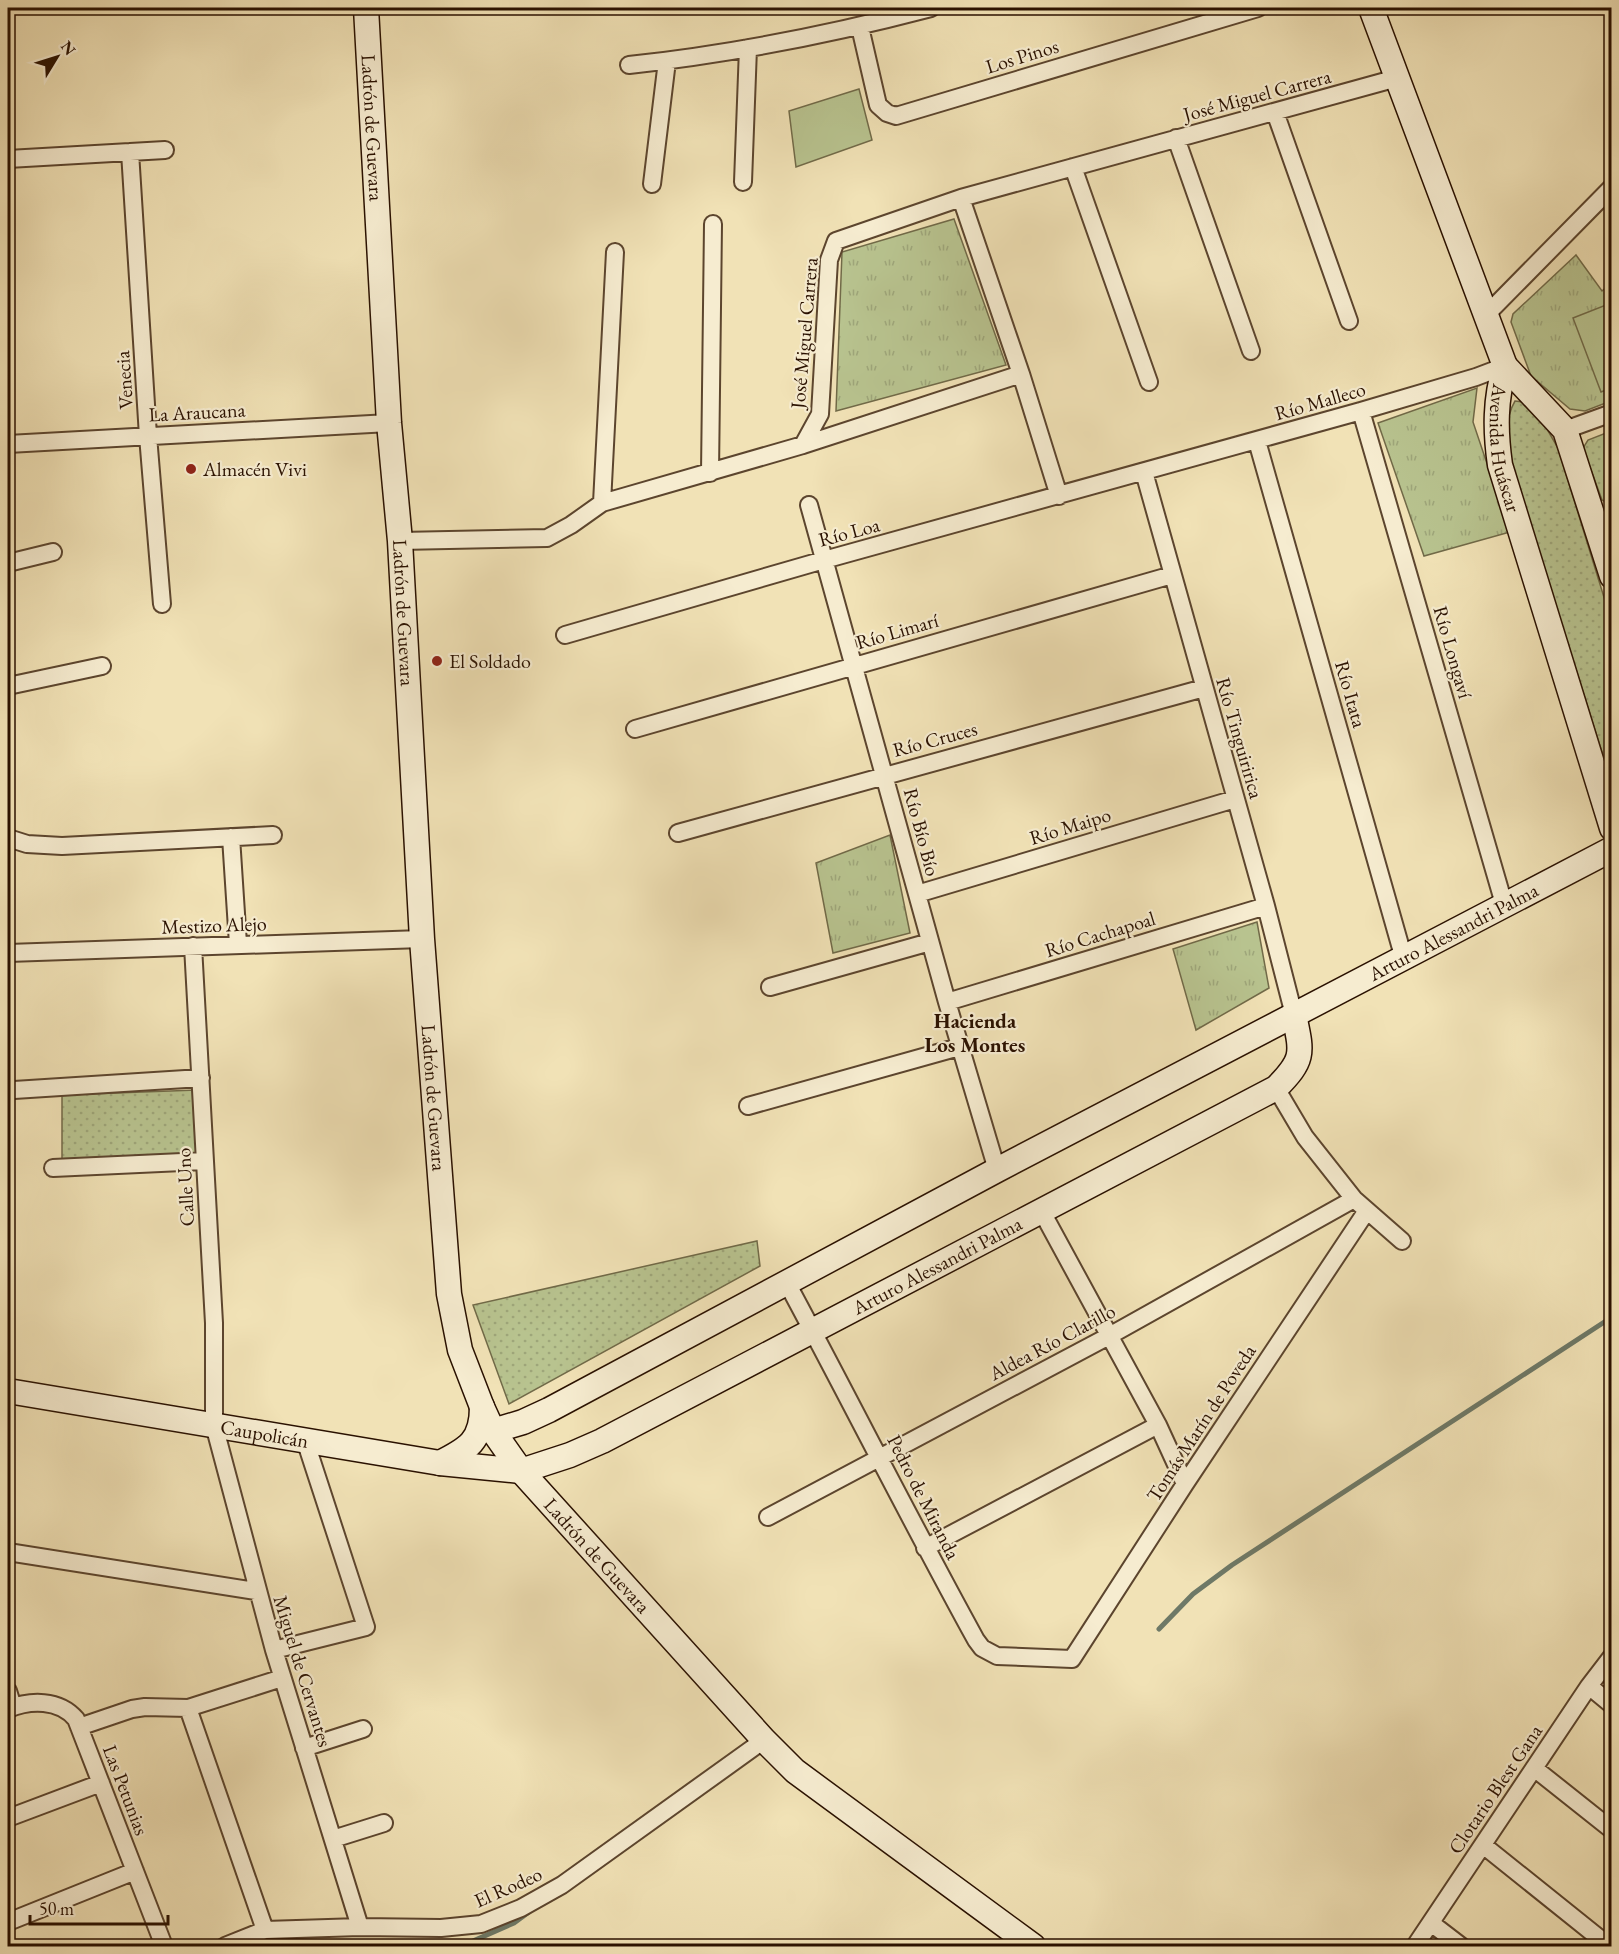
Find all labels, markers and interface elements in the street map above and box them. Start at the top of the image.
north arrow [27,27,87,87]
street label: Los Pinos [982,33,1062,79]
text: N [56,37,81,60]
street label: Ladrón de Guevara [356,54,390,202]
street label: José Miguel Carrera [1178,63,1334,128]
street label: José Miguel Carrera [784,256,824,412]
street label: Venecia [109,350,139,410]
street label: Río Malleco [1271,376,1369,426]
street label: Avenida Huáscar [1484,381,1527,516]
street label: La Araucana [148,396,246,428]
place label: Almacén Vivi [202,456,307,482]
marker: Almacén Vivi [184,462,198,476]
street label: Río Loa [816,511,882,553]
street label: Ladrón de Guevara [387,539,421,687]
street label: Río Longaví [1427,603,1479,701]
street label: Río Limarí [853,607,941,655]
place label: El Soldado [449,648,531,674]
marker: El Soldado [430,654,444,668]
street label: Río Itata [1329,658,1373,730]
street label: Río Tinguiririca [1210,674,1270,802]
street label: Río Cruces [890,715,980,763]
street label: Río Bío Bío [898,785,946,879]
street label: Río Maipo [1026,801,1114,851]
street label: Arturo Alessandri Palma [1363,877,1543,987]
street label: Río Cachapoal [1042,905,1159,963]
street label: Mestizo Alejo [161,910,267,940]
district label: Hacienda Los Montes [925,1007,1025,1058]
street label: Ladrón de Guevara [416,1024,453,1172]
street label: Calle Uno [170,1147,200,1227]
street label: Arturo Alessandri Palma [847,1210,1026,1321]
street label: Aldea Río Clarillo [983,1298,1120,1387]
street label: Tomás Marín de Poveda [1140,1339,1262,1507]
street label: Caupolicán [219,1414,311,1454]
street label: Pedro de Miranda [881,1430,967,1564]
street label: Ladrón de Guevara [538,1492,656,1619]
street label: Miguel de Cervantes [268,1592,338,1750]
street label: Clotario Blest Gana [1442,1719,1548,1859]
street label: Las Petunias [97,1741,155,1839]
street label: El Rodeo [470,1860,546,1913]
scale bar [30,1888,168,1926]
text: 50 m [39,1897,74,1920]

